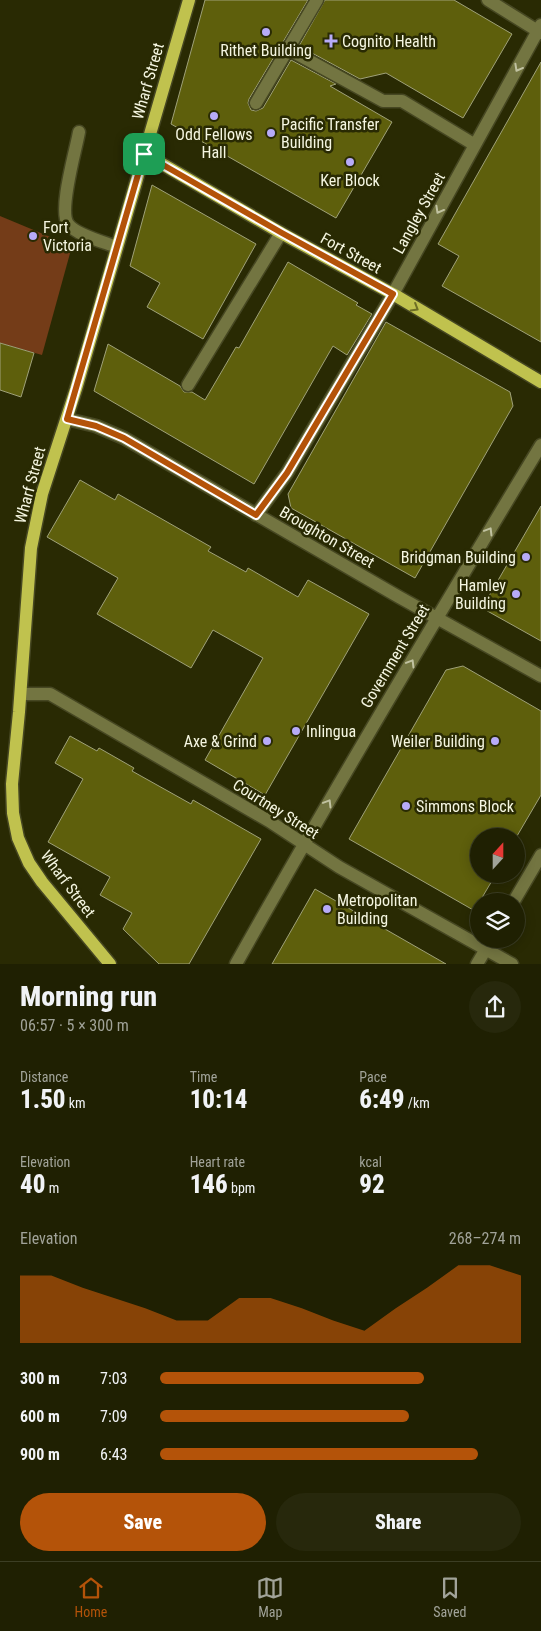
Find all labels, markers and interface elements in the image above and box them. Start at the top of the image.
marker: Rithet Building [260,26,272,38]
place label: Cognito Health [342,32,436,51]
marker: Cognito Health [324,34,338,48]
street label: Wharf Street [128,40,168,121]
place label: Rithet Building [220,41,312,60]
one-way arrow [514,62,524,71]
marker: Odd Fellows Hall [208,110,220,122]
place label: Pacific Transfer Building [281,115,379,152]
place label: Odd Fellows Hall [175,125,253,162]
marker: Pacific Transfer Building [265,127,277,139]
pin [123,133,165,175]
icon: arrive [130,140,158,168]
marker: Ker Block [344,156,356,168]
street label: Langley Street [389,169,449,257]
place label: Ker Block [320,171,381,190]
one-way arrow [436,205,446,214]
place label: Fort Victoria [43,218,92,255]
street label: Fort Street [317,229,385,278]
marker: Fort Victoria [27,230,39,242]
one-way arrow [410,301,419,311]
street label: Wharf Street [11,444,49,526]
street label: Broughton Street [276,502,378,572]
one-way arrow [483,528,493,537]
place label: Bridgman Building [401,548,516,567]
marker: Bridgman Building [520,551,532,563]
place label: Hamley Building [455,576,506,613]
marker: Hamley Building [510,588,522,600]
street label: Government Street [357,601,434,711]
one-way arrow [404,659,414,668]
place label: Inlingua [306,722,356,741]
marker: Inlingua [290,725,302,737]
place label: Axe & Grind [184,732,257,751]
place label: Weiler Building [391,732,485,751]
marker: Axe & Grind [261,735,273,747]
marker: Weiler Building [489,735,501,747]
street label: Courtney Street [229,775,323,843]
place label: Simmons Block [416,797,515,816]
one-way arrow [321,799,331,808]
marker: Simmons Block [400,800,412,812]
north arrow [470,828,525,882]
map controls [470,828,525,948]
street label: Wharf Street [37,847,99,921]
place label: Metropolitan Building [337,891,417,928]
button: layers [470,893,525,948]
marker: Metropolitan Building [321,903,333,915]
text: Morning run [20,980,157,1013]
button: share [469,981,521,1033]
text: 06:57 · 5 × 300 m [20,1016,129,1035]
text: Distance [20,1069,68,1085]
text: Time [190,1069,217,1085]
text: Pace [359,1069,387,1085]
text: 1.50 [20,1085,66,1114]
text: 10:14 [190,1085,248,1114]
text: 6:49 [359,1085,405,1114]
text: km [66,1095,86,1111]
text: /km [405,1095,430,1111]
text: Elevation [20,1154,70,1170]
text: Heart rate [190,1154,245,1170]
text: kcal [359,1154,382,1170]
text: 40 [20,1170,45,1199]
text: 146 [190,1170,228,1199]
text: 92 [359,1170,385,1199]
text: m [45,1180,59,1196]
text: bpm [228,1180,255,1196]
text: Elevation [20,1229,78,1248]
text: 268–274 m [449,1229,521,1248]
text: 300 m [20,1369,60,1388]
text: 7:03 [100,1369,127,1388]
text: 600 m [20,1407,60,1426]
text: 7:09 [100,1407,127,1426]
text: 900 m [20,1445,60,1464]
text: 6:43 [100,1445,127,1464]
button: Save [20,1493,266,1551]
button: Share [276,1493,521,1551]
tab: Home [74,1574,107,1620]
tab: Map [256,1574,284,1620]
tab: Saved [433,1574,467,1620]

